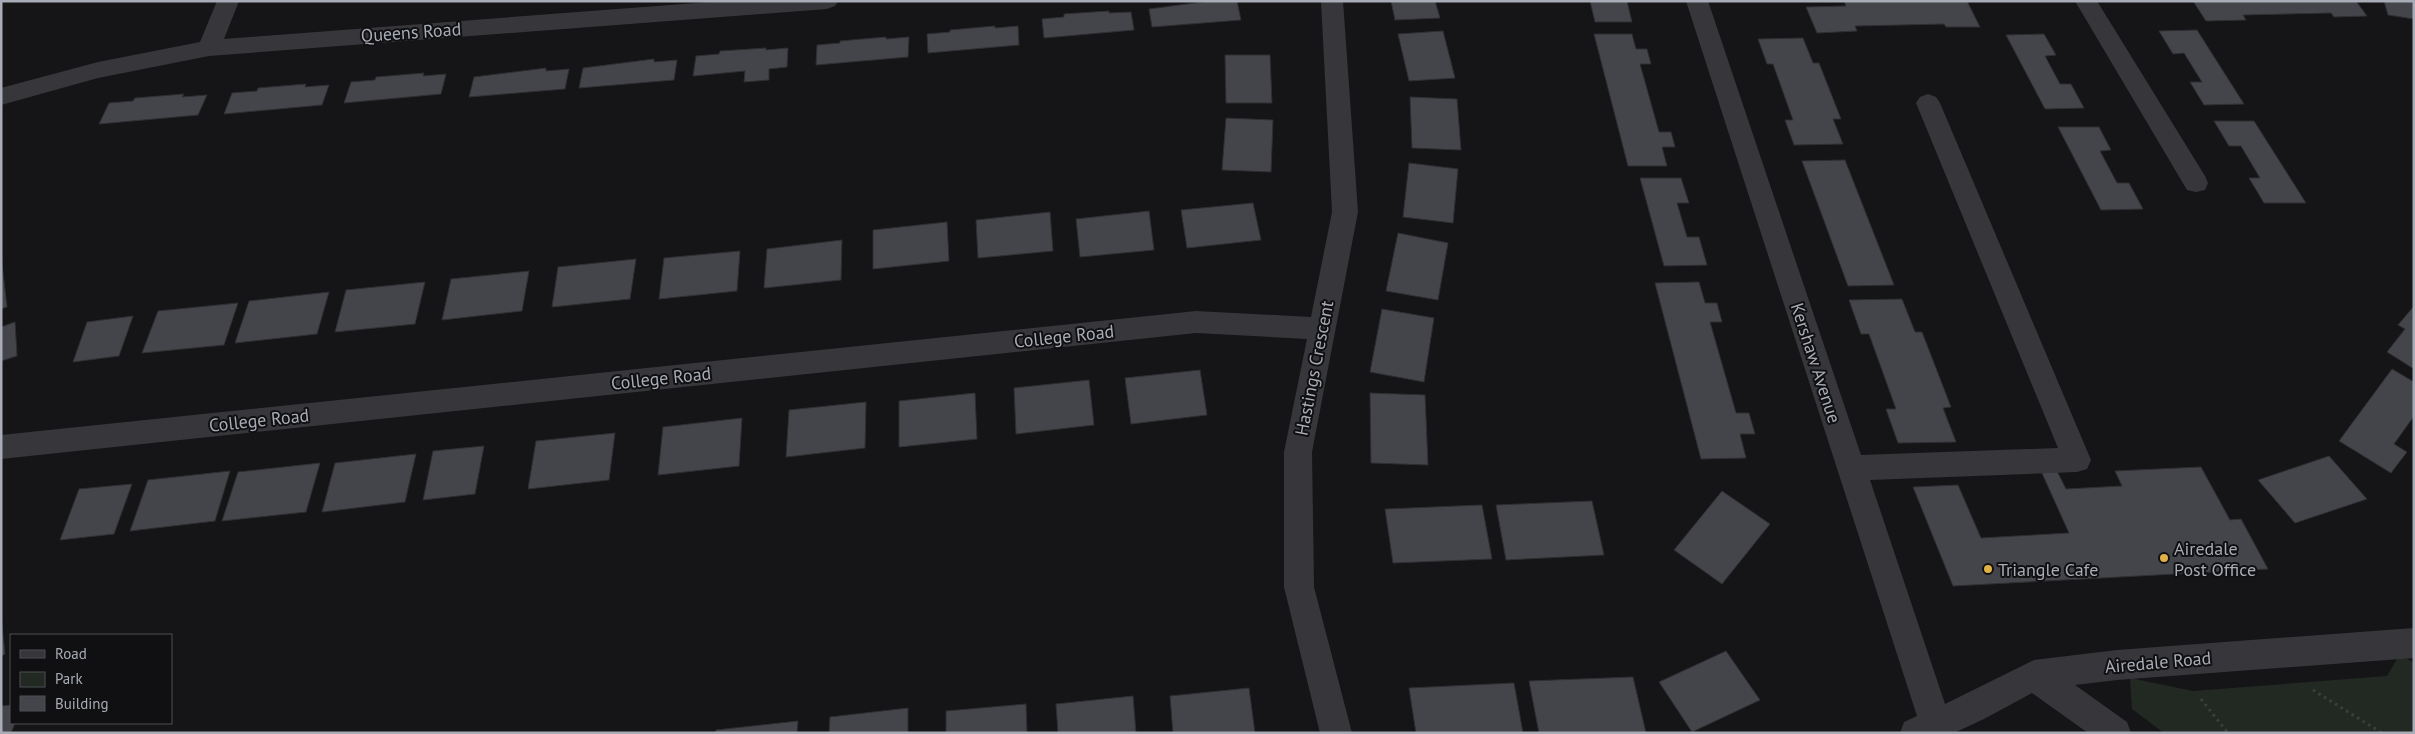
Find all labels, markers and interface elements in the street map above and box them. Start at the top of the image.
street label: Queens Road [360,17,462,47]
street label: Hastings Crescent [1290,299,1338,437]
street label: Kershaw Avenue [1786,300,1846,426]
street label: College Road [1013,319,1115,353]
street label: College Road [610,361,712,395]
street label: College Road [208,403,310,437]
place label: Airedale Post Office [2174,537,2256,581]
marker: Airedale Post Office [2158,552,2170,564]
place label: Triangle Cafe [1998,558,2098,581]
marker: Triangle Cafe [1982,563,1994,575]
legend [10,634,172,724]
text: Road [55,644,87,663]
street label: Airedale Road [2104,646,2212,678]
text: Park [55,669,83,688]
text: Building [55,694,109,713]

